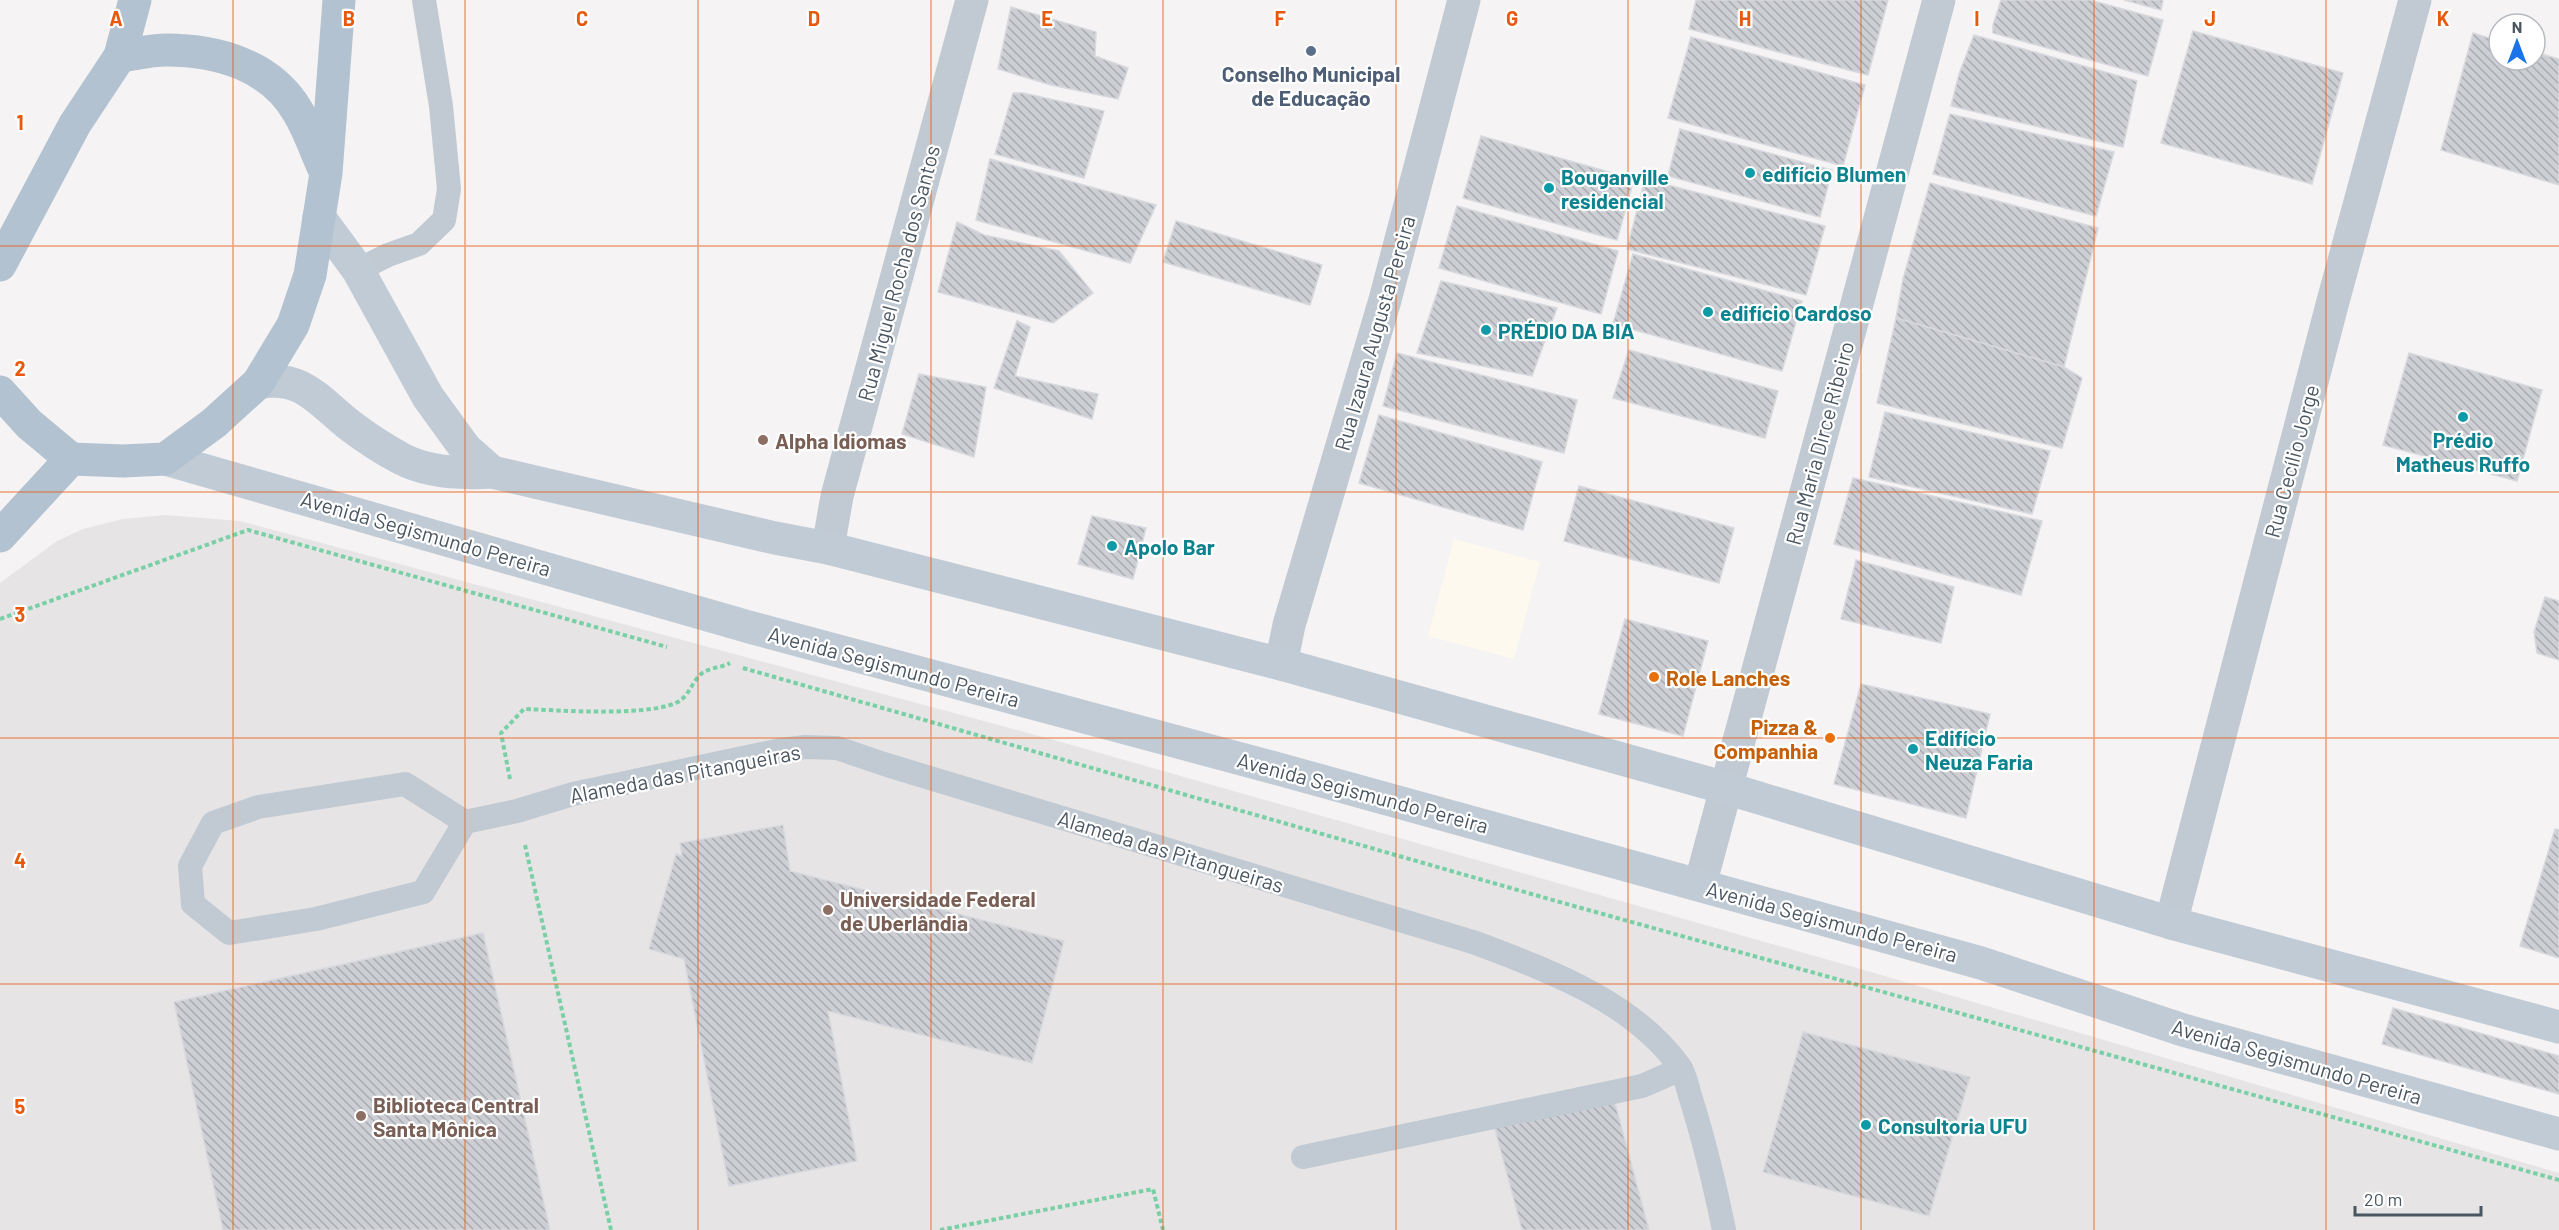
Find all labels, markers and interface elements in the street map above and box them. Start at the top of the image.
text: A [109,6,123,30]
text: B [343,6,355,30]
text: C [576,6,588,30]
text: D [808,6,820,30]
text: E [1041,6,1053,30]
text: F [1274,6,1286,30]
text: G [1506,6,1518,30]
text: H [1739,6,1751,30]
text: I [1974,6,1980,30]
text: J [2204,6,2216,30]
text: K [2437,6,2450,30]
north arrow [2487,12,2547,72]
text: N [2512,17,2522,36]
marker: Conselho Municipal de Educação [1304,44,1318,58]
place label: Conselho Municipal de Educação [1222,61,1400,110]
text: 1 [16,110,24,134]
street label: Rua Miguel Rocha dos Santos [852,142,944,404]
place label: edifício Blumen [1762,161,1906,186]
place label: Bouganville residencial [1561,164,1669,213]
marker: edifício Blumen [1743,166,1757,180]
marker: Bouganville residencial [1542,181,1556,195]
street label: Rua Izaura Augusta Pereira [1328,213,1420,453]
place label: edifício Cardoso [1720,300,1872,325]
marker: edifício Cardoso [1701,305,1715,319]
place label: PRÉDIO DA BIA [1498,318,1635,343]
marker: PRÉDIO DA BIA [1479,323,1493,337]
street label: Rua Maria Dirce Ribeiro [1780,338,1858,548]
text: 2 [14,356,26,380]
street label: Rua Cecílio Jorge [2259,382,2323,540]
marker: Prédio Matheus Ruffo [2456,410,2470,424]
place label: Prédio Matheus Ruffo [2396,427,2530,476]
place label: Alpha Idiomas [775,428,907,453]
marker: Alpha Idiomas [756,433,770,447]
street label: Avenida Segismundo Pereira [298,485,554,581]
place label: Apolo Bar [1124,534,1215,559]
marker: Apolo Bar [1105,539,1119,553]
text: 3 [15,602,25,626]
street label: Avenida Segismundo Pereira [766,620,1022,712]
place label: Role Lanches [1666,665,1790,690]
marker: Role Lanches [1647,670,1661,684]
place label: Pizza & Companhia [1714,714,1818,763]
place label: Edifício Neuza Faria [1925,725,2033,774]
marker: Pizza & Companhia [1823,731,1837,745]
street label: Alameda das Pitangueiras [567,738,803,808]
marker: Edifício Neuza Faria [1906,742,1920,756]
street label: Avenida Segismundo Pereira [1235,746,1491,838]
street label: Alameda das Pitangueiras [1055,805,1287,897]
text: 4 [14,848,26,872]
street label: Avenida Segismundo Pereira [1704,875,1960,967]
place label: Universidade Federal de Uberlândia [840,886,1036,935]
marker: Universidade Federal de Uberlândia [821,903,835,917]
street label: Avenida Segismundo Pereira [2169,1013,2425,1109]
place label: Biblioteca Central Santa Mônica [373,1092,539,1141]
text: 5 [15,1094,26,1118]
marker: Biblioteca Central Santa Mônica [354,1109,368,1123]
place label: Consultoria UFU [1878,1113,2027,1138]
marker: Consultoria UFU [1859,1118,1873,1132]
scale bar [2355,1179,2481,1217]
text: 20 m [2364,1188,2402,1210]

